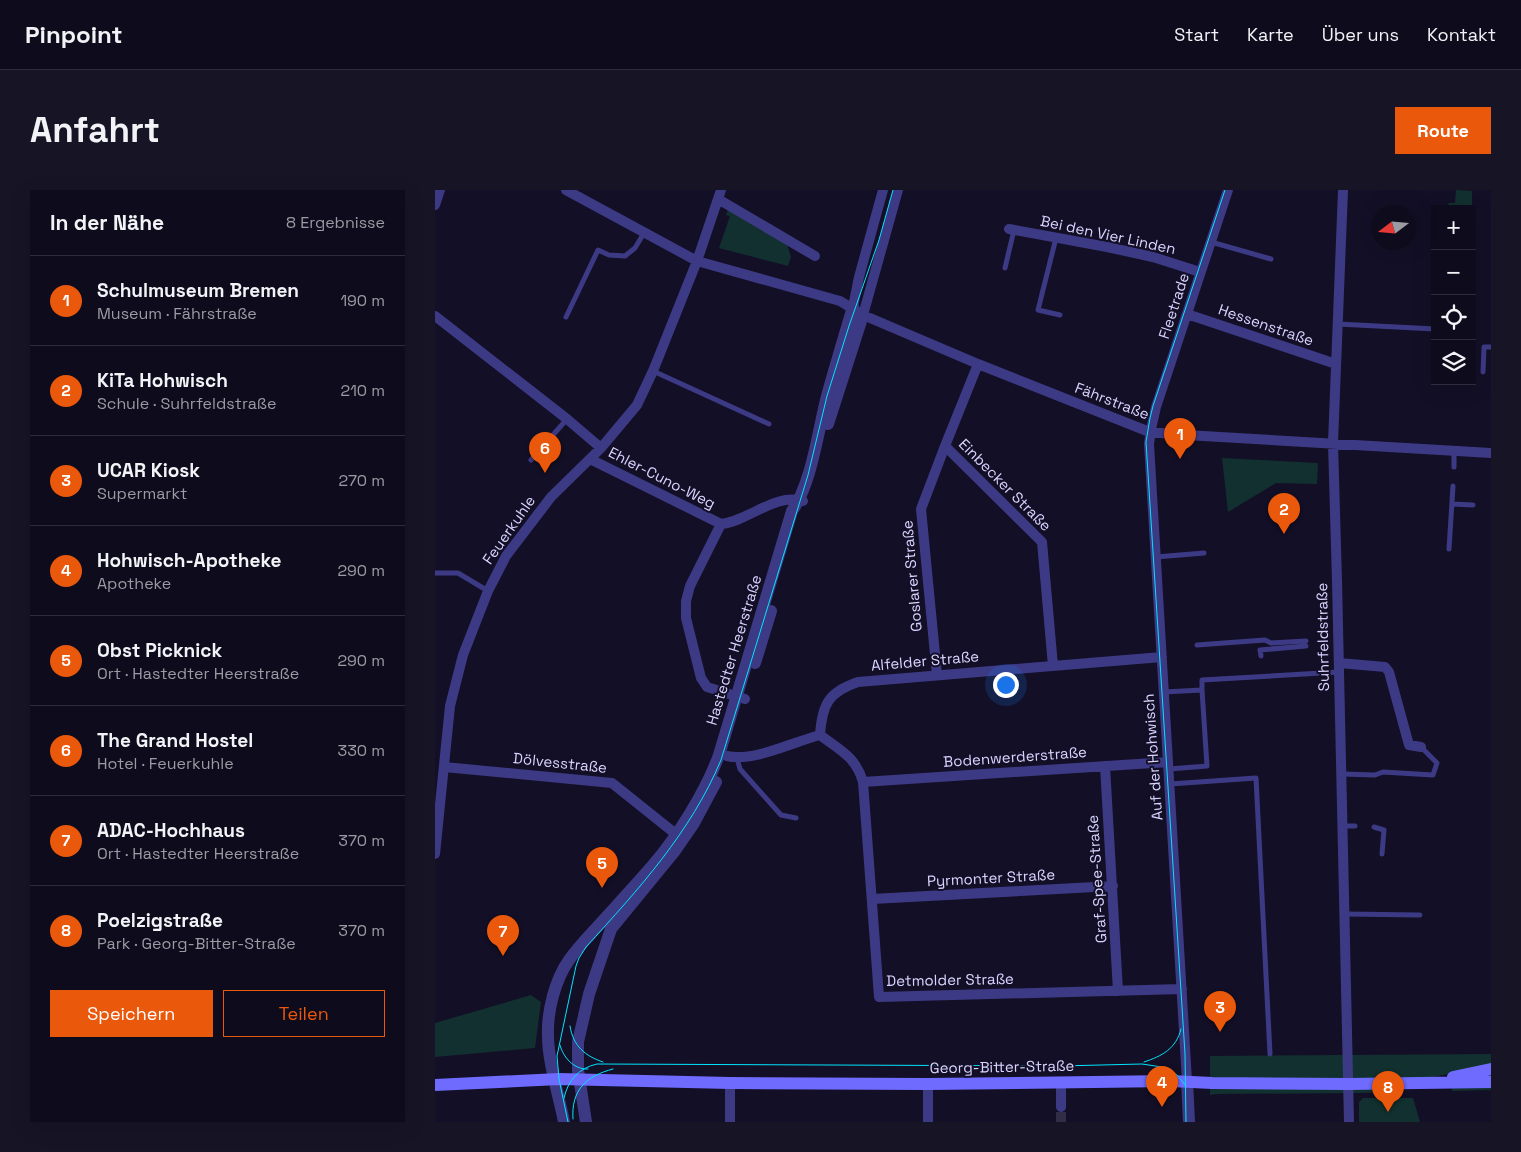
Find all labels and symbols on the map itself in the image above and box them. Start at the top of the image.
north arrow [1371,205,1416,250]
street label: Bei den Vier Linden [1039,211,1178,258]
street label: Fleetrade [1154,270,1193,341]
street label: Hessenstraße [1216,299,1316,350]
street label: Fährstraße [1072,378,1152,423]
pin: 1 [1164,418,1196,459]
pin: 6 [529,432,561,473]
street label: Einbecker Straße [955,434,1056,535]
street label: Ehler-Cuno-Weg [606,442,719,513]
street label: Feuerkuhle [478,492,539,568]
pin: 2 [1268,493,1300,534]
street label: Goslarer Straße [897,520,926,632]
street label: Hastedter Heerstraße [702,572,766,727]
street label: Suhrfeldstraße [1312,582,1333,692]
street label: Alfelder Straße [870,646,980,675]
your location [993,672,1019,698]
street label: Auf der Hohwisch [1139,693,1166,821]
street label: Bodenwerderstraße [942,742,1088,771]
street label: Dölvesstraße [512,748,608,777]
street label: Graf-Spee-Straße [1083,814,1110,944]
pin: 5 [586,847,618,888]
street label: Pyrmonter Straße [926,865,1056,890]
pin: 7 [487,915,519,956]
street label: Detmolder Straße [886,969,1014,990]
pin: 3 [1204,991,1236,1032]
street label: Georg-Bitter-Straße [929,1056,1075,1077]
pin: 4 [1146,1066,1178,1107]
pin: 8 [1372,1071,1404,1112]

